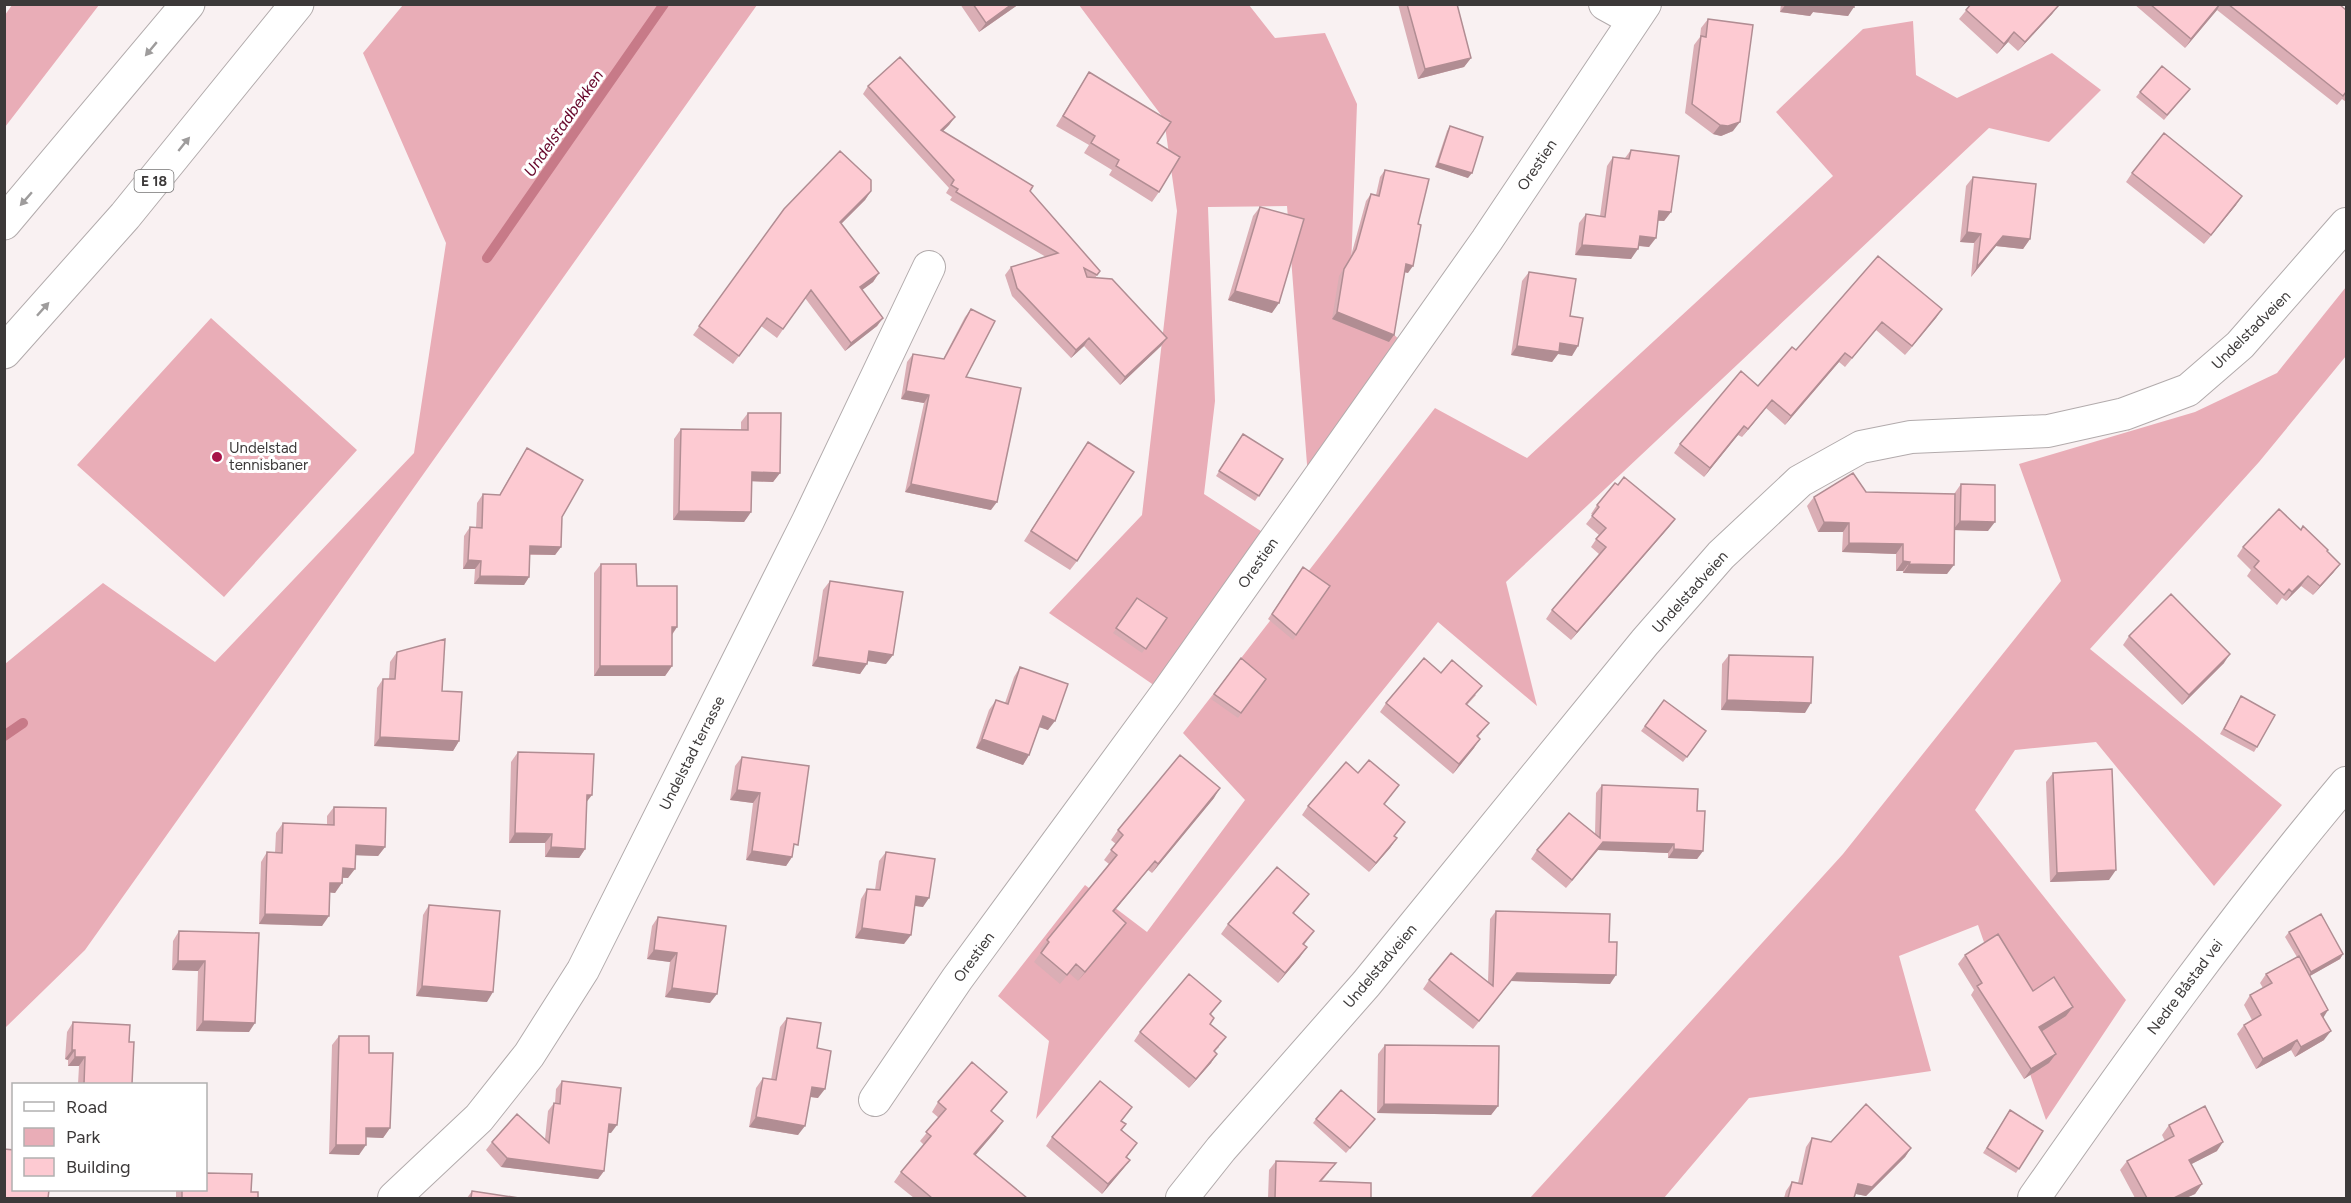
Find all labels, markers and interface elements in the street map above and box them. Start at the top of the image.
one-way arrow [145,42,158,57]
water label: Undelstadbekken [520,66,607,180]
street label: Orestien [1513,136,1561,194]
one-way arrow [177,137,189,152]
road number: E 18 [134,170,174,192]
one-way arrow [20,191,33,206]
street label: Undelstadveien [2208,287,2294,373]
one-way arrow [36,302,49,317]
place label: Undelstad tennisbaner [229,439,308,474]
marker: Undelstad tennisbaner [210,450,224,464]
street label: Orestien [1234,534,1282,592]
street label: Undelstadveien [1648,547,1732,637]
street label: Undelstad terrasse [655,693,729,813]
street label: Undelstadveien [1340,920,1420,1012]
street label: Orestien [950,928,998,986]
street label: Nedre Båstad vei [2143,936,2227,1038]
legend [12,1083,207,1191]
text: Road [66,1096,107,1118]
text: Park [66,1126,101,1148]
text: Building [66,1156,131,1178]

